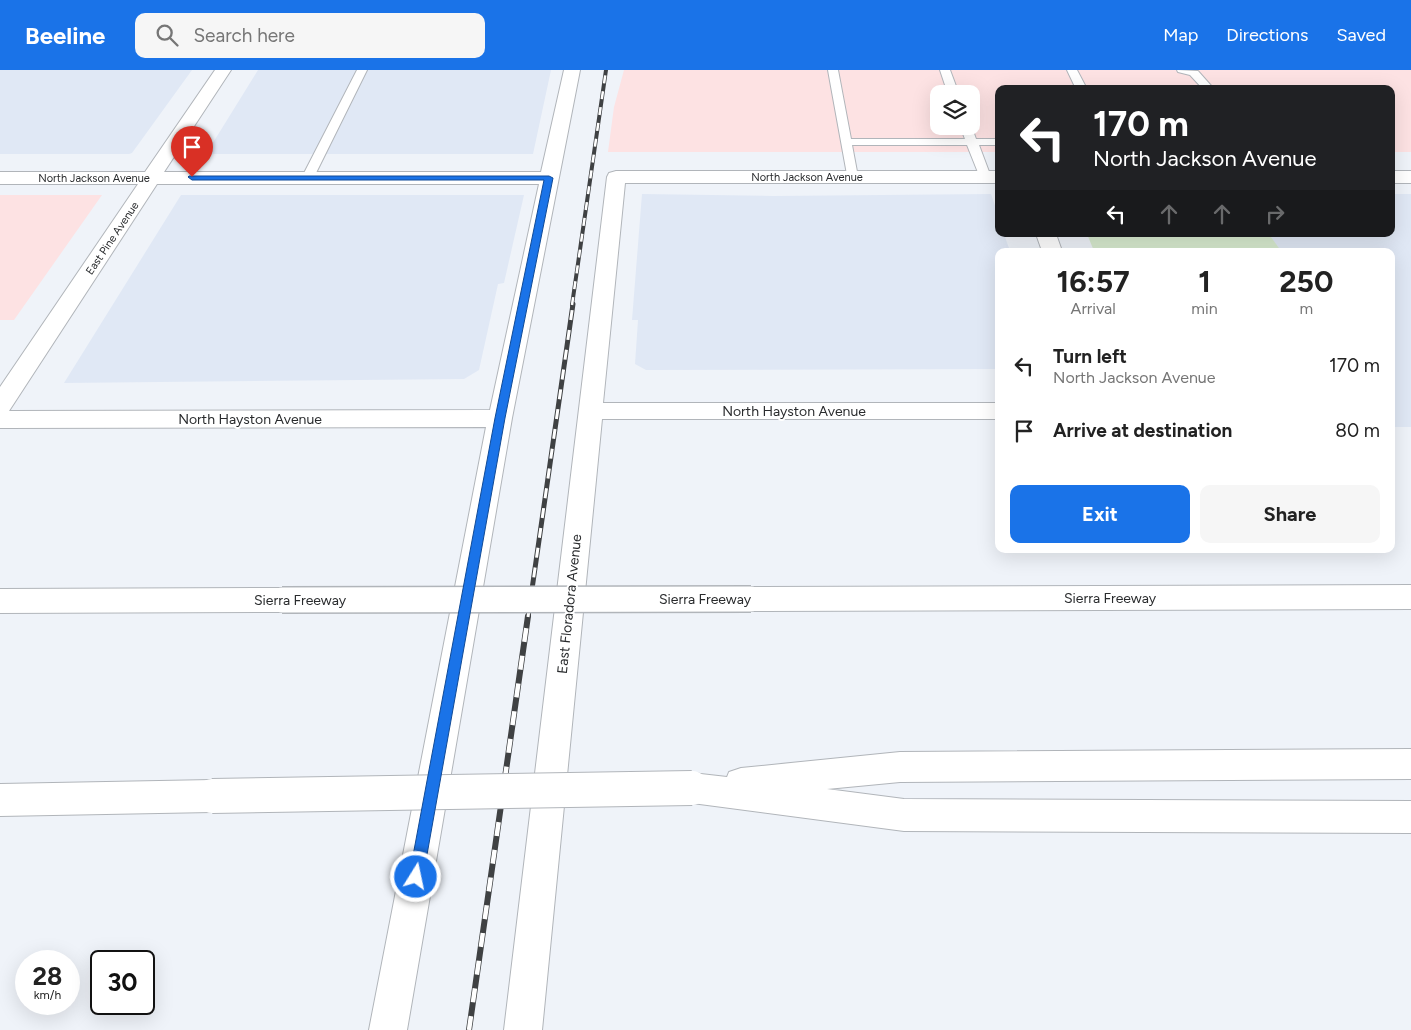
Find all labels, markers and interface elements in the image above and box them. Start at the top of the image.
search box [135,13,485,58]
text: Beeline [25,21,105,50]
icon: search [153,21,181,49]
text: Search here [193,24,295,47]
text: Map [1163,24,1198,46]
text: Directions [1226,24,1308,46]
text: Saved [1336,24,1386,46]
map controls [930,85,980,135]
button: layers [930,85,980,135]
text: 170 m [1093,103,1189,145]
icon: left [1010,105,1075,170]
pin [171,126,213,177]
icon: arrive [178,133,206,161]
text: North Jackson Avenue [1093,145,1317,172]
street label: North Jackson Avenue [751,171,863,184]
street label: North Jackson Avenue [38,172,150,185]
street label: East Pine Avenue [83,199,142,277]
icon: left [1102,200,1130,228]
icon: ahead [1155,200,1183,228]
icon: ahead [1208,200,1236,228]
icon: right [1261,200,1289,228]
text: 16:57 [1057,263,1130,300]
text: 1 [1198,263,1211,300]
text: 250 [1279,263,1333,300]
text: Arrival [1071,299,1116,318]
text: min [1191,299,1218,318]
text: m [1299,299,1313,318]
text: Turn left [1053,345,1127,368]
icon: left [1010,352,1038,380]
text: 170 m [1329,354,1380,377]
text: North Jackson Avenue [1053,368,1216,387]
street label: North Hayston Avenue [722,403,866,420]
street label: North Hayston Avenue [178,411,322,428]
icon: arrive [1010,417,1038,445]
text: Arrive at destination [1053,419,1232,442]
text: 80 m [1335,419,1380,442]
button: Exit [1010,485,1190,543]
button: Share [1200,485,1380,543]
street label: East Floradora Avenue [554,533,585,675]
street label: Sierra Freeway [1064,590,1157,607]
street label: Sierra Freeway [659,591,752,608]
street label: Sierra Freeway [254,592,347,609]
position arrow [389,850,441,902]
speed limit sign: 30 [90,950,155,1015]
text: 28 [33,961,62,991]
text: km/h [34,988,61,1002]

